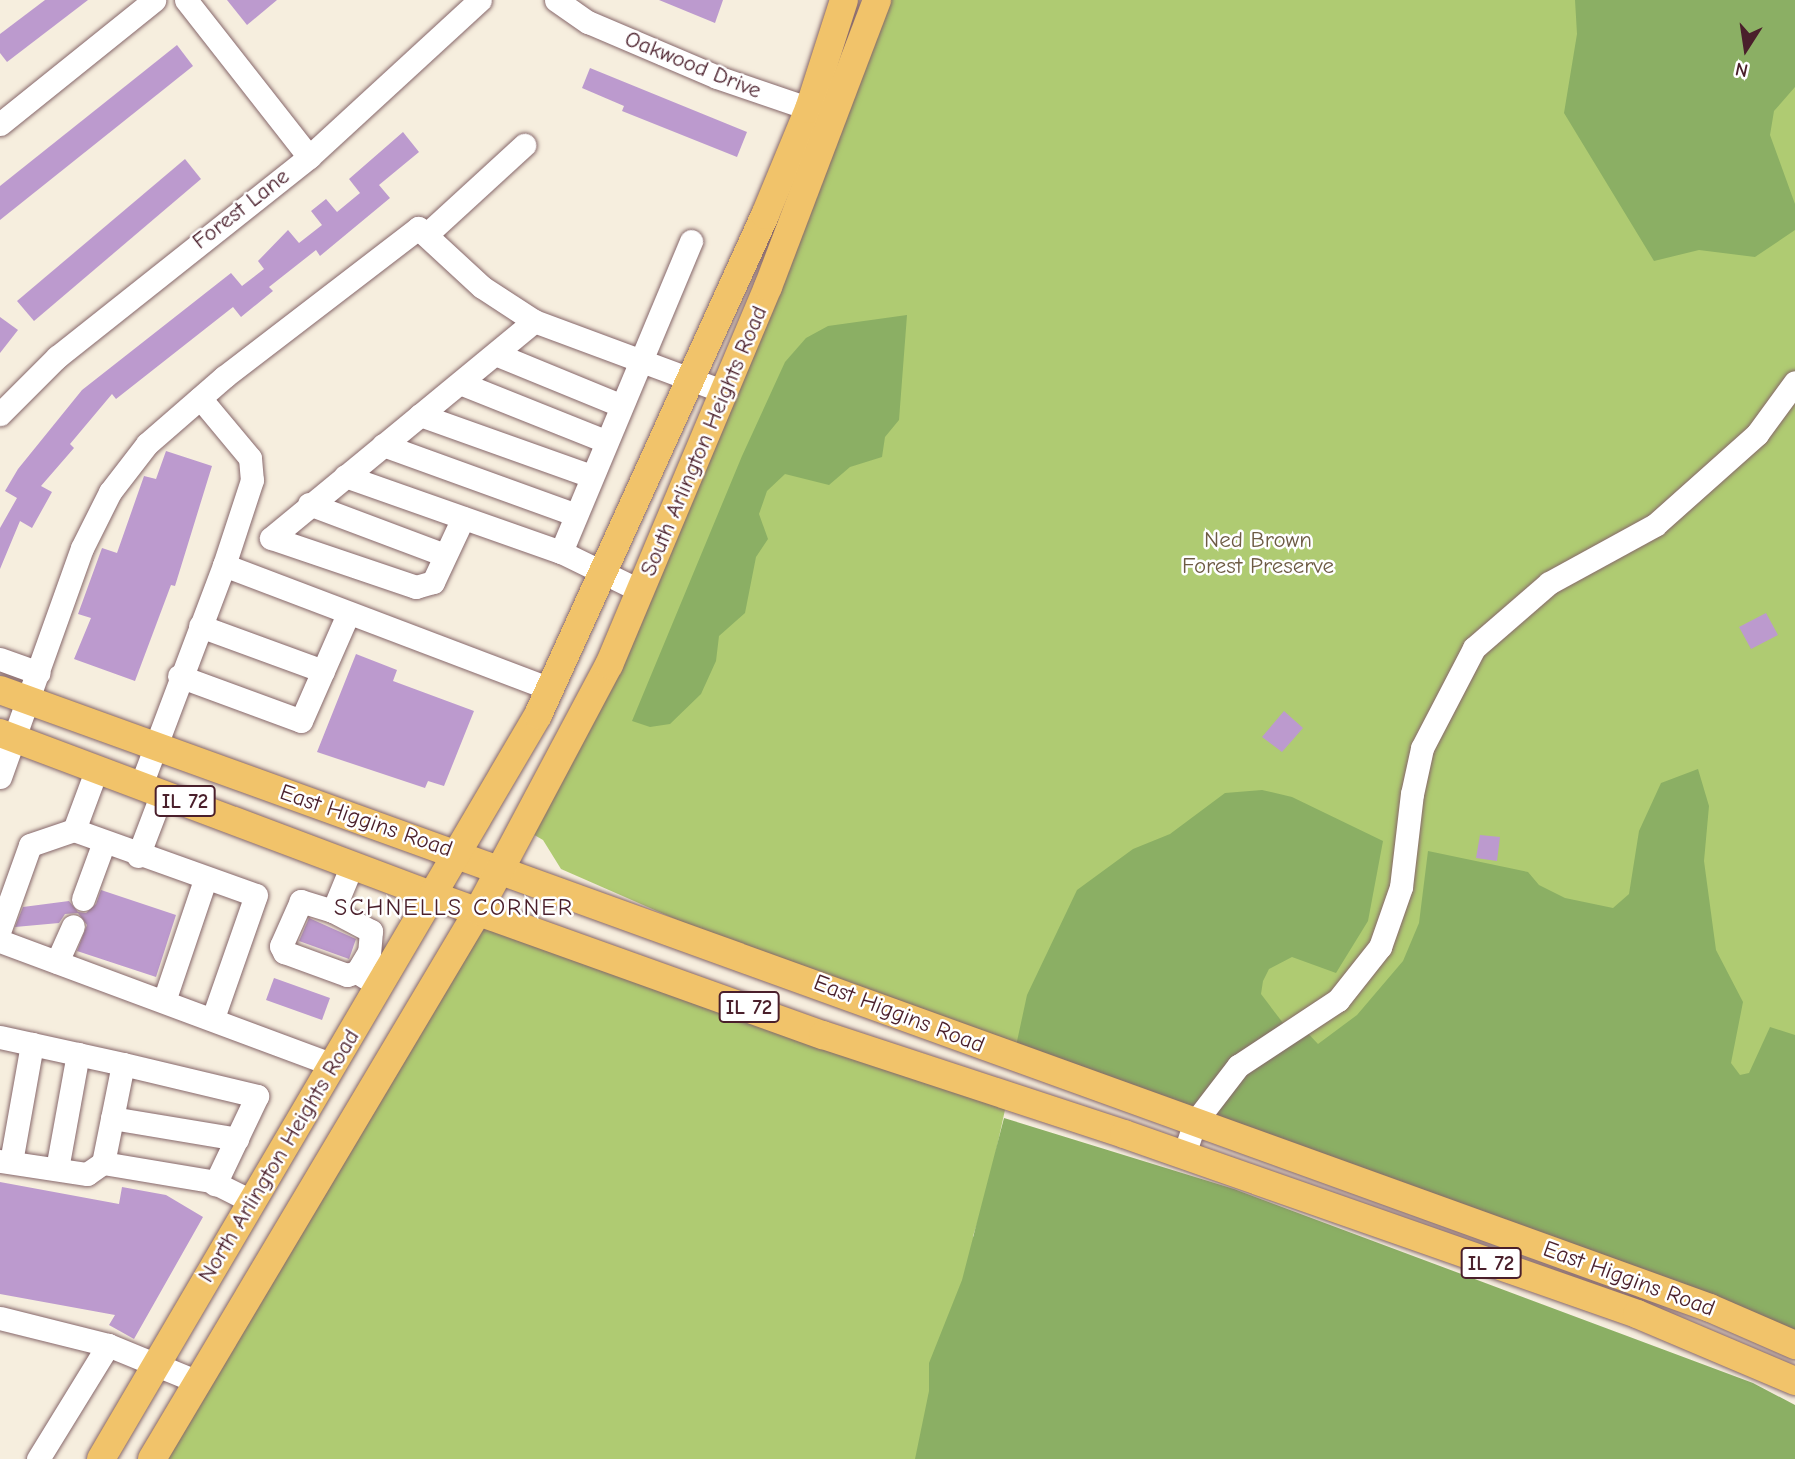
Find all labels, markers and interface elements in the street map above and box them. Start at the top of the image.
north arrow [1711,14,1781,84]
street label: Oakwood Drive [621,25,765,105]
text: N [1733,57,1750,82]
street label: Forest Lane [187,163,295,255]
street label: South Arlington Heights Road [635,302,773,580]
park label: Ned Brown Forest Preserve [1182,526,1334,580]
street label: East Higgins Road [276,779,456,863]
road number: IL 72 [154,784,216,818]
district label: SCHNELLS CORNER [336,894,572,922]
street label: East Higgins Road [810,969,988,1059]
road number: IL 72 [718,990,780,1024]
street label: North Arlington Heights Road [192,1024,366,1288]
street label: East Higgins Road [1539,1235,1719,1323]
road number: IL 72 [1460,1246,1522,1280]

